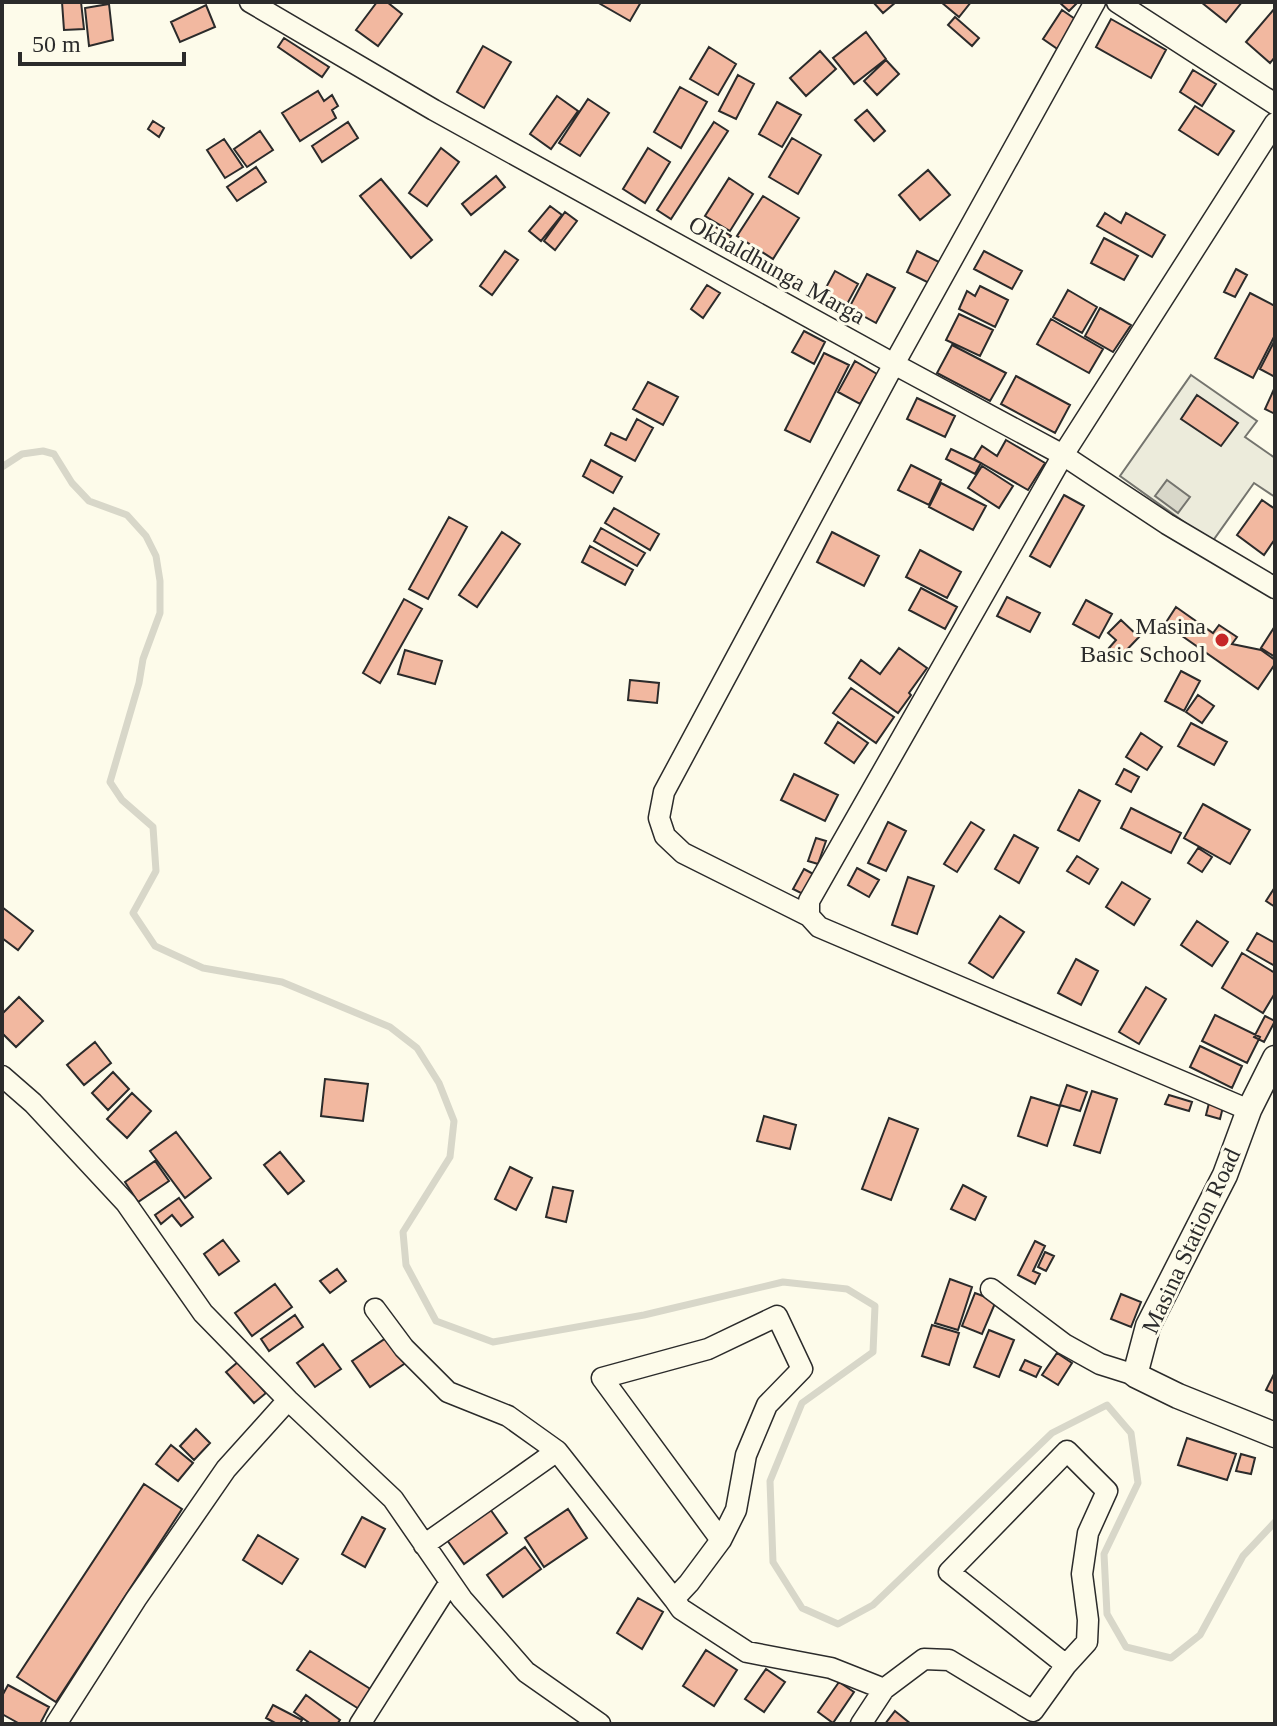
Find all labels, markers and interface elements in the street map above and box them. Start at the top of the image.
scale bar [20,16,184,66]
text: 50 m [32,31,81,57]
street label: Okhaldhunga Marga [684,211,870,329]
place label: Masina Basic School [1080,613,1206,667]
marker: Masina Basic School [1213,631,1231,649]
street label: Masina Station Road [1137,1144,1245,1338]

